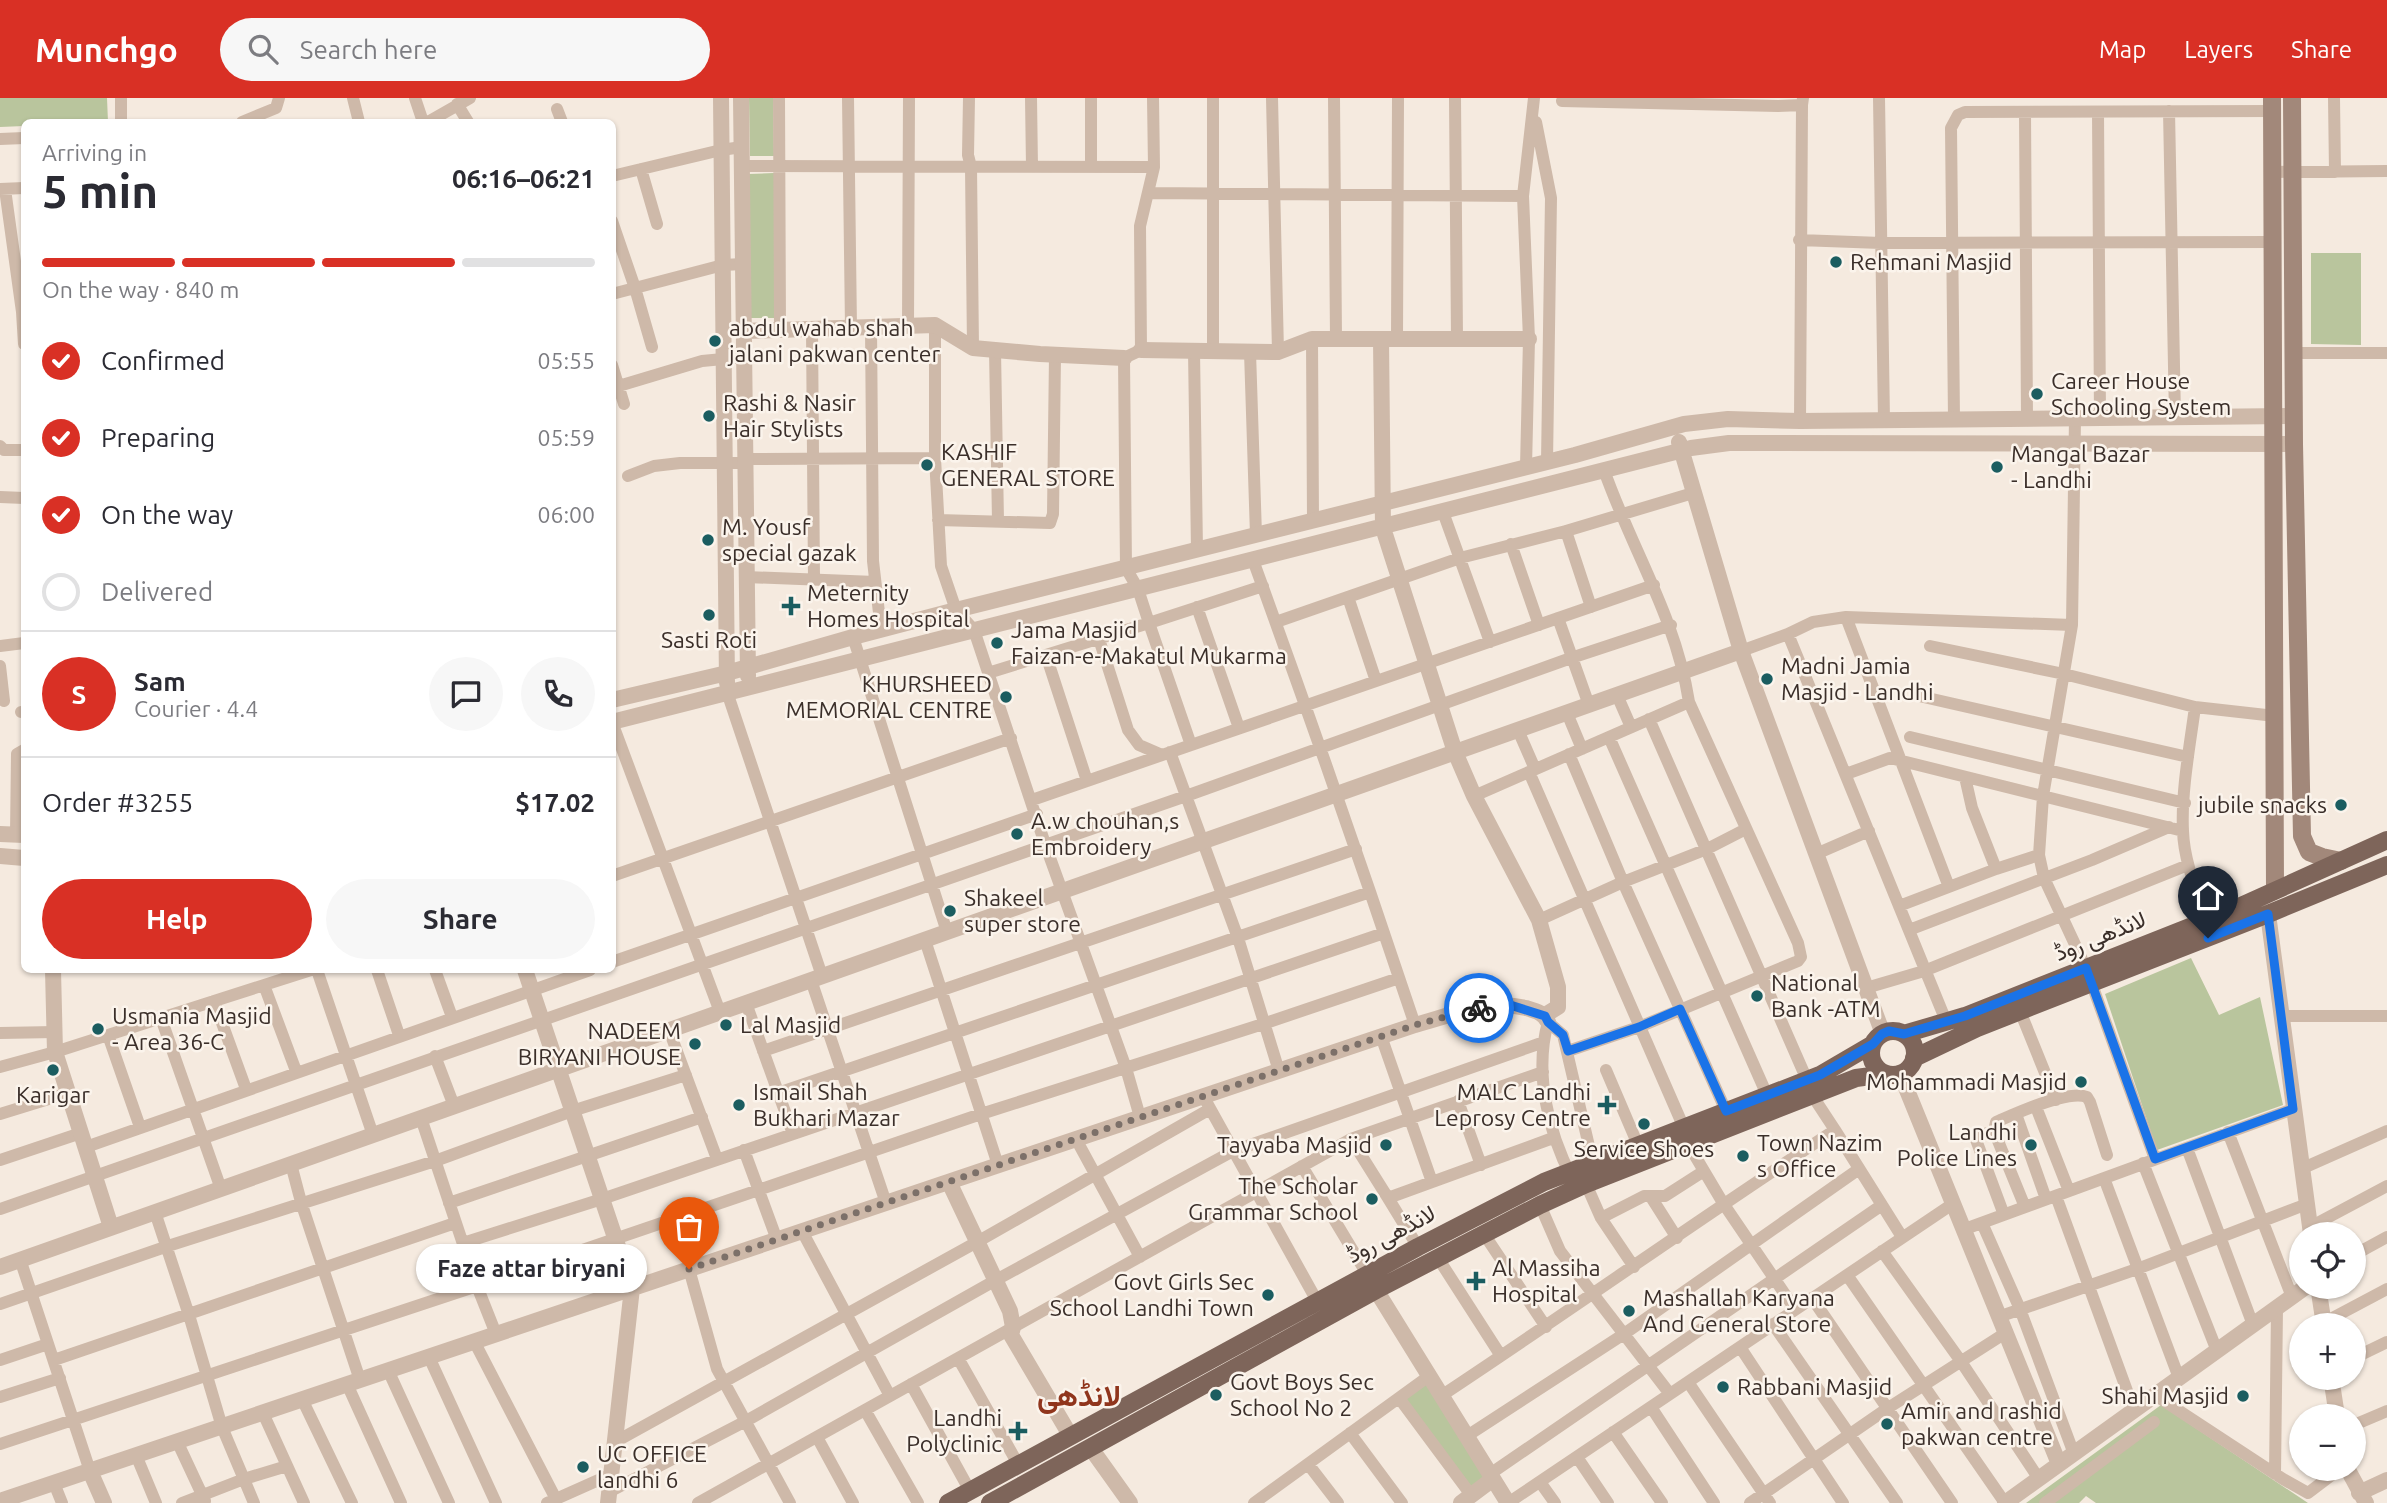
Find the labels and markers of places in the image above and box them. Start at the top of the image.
place label: Rehmani Masjid [1850,249,2012,274]
marker: Rehmani Masjid [1828,254,1844,270]
place label: abdul wahab shah jalani pakwan center [727,315,940,366]
marker: abdul wahab shah jalani pakwan center [707,333,723,349]
place label: Career House Schooling System [2051,368,2231,419]
marker: Career House Schooling System [2029,386,2045,402]
place label: Rashi & Nasir Hair Stylists [723,390,856,441]
marker: Rashi & Nasir Hair Stylists [701,408,717,424]
place label: KASHIF GENERAL STORE [941,439,1115,490]
place label: Mangal Bazar - Landhi [2011,441,2150,492]
marker: KASHIF GENERAL STORE [919,457,935,473]
marker: Mangal Bazar - Landhi [1989,459,2005,475]
place label: M. Yousf special gazak [722,514,857,565]
marker: M. Yousf special gazak [700,532,716,548]
place label: Meternity Homes Hospital [807,580,970,631]
marker: Meternity Homes Hospital [781,596,801,616]
marker: Sasti Roti [701,607,717,623]
place label: Jama Masjid Faizan-e-Makatul Mukarma [1011,617,1287,668]
place label: Sasti Roti [661,627,757,652]
marker: Jama Masjid Faizan-e-Makatul Mukarma [989,635,1005,651]
place label: Madni Jamia Masjid - Landhi [1781,653,1933,704]
place label: KHURSHEED MEMORIAL CENTRE [786,671,992,722]
marker: Madni Jamia Masjid - Landhi [1759,671,1775,687]
marker: KHURSHEED MEMORIAL CENTRE [998,689,1014,705]
place label: jubile snacks [2196,792,2327,817]
marker: jubile snacks [2333,797,2349,813]
place label: A.w chouhan,s Embroidery [1031,808,1179,859]
marker: A.w chouhan,s Embroidery [1009,826,1025,842]
pin [2178,866,2238,938]
place label: Shakeel super store [964,885,1081,936]
marker: Shakeel super store [942,903,958,919]
place label: National Bank -ATM [1771,970,1881,1021]
marker: National Bank -ATM [1749,988,1765,1004]
place label: Usmania Masjid - Area 36-C [112,1003,272,1054]
place label: Lal Masjid [740,1012,841,1037]
marker: Lal Masjid [718,1017,734,1033]
place label: NADEEM BIRYANI HOUSE [518,1018,681,1069]
marker: Usmania Masjid - Area 36-C [90,1021,106,1037]
marker: NADEEM BIRYANI HOUSE [687,1036,703,1052]
marker: Karigar [45,1062,61,1078]
place label: Mohammadi Masjid [1866,1069,2067,1094]
marker: Mohammadi Masjid [2073,1074,2089,1090]
place label: Ismail Shah Bukhari Mazar [753,1079,900,1130]
place label: MALC Landhi Leprosy Centre [1434,1079,1591,1130]
place label: Karigar [16,1082,90,1107]
marker: MALC Landhi Leprosy Centre [1597,1095,1617,1115]
marker: Ismail Shah Bukhari Mazar [731,1097,747,1113]
marker: Service Shoes [1636,1116,1652,1132]
place label: Landhi Police Lines [1897,1119,2017,1170]
place label: Town Nazim s Office [1757,1130,1883,1181]
place label: Tayyaba Masjid [1217,1132,1372,1157]
place label: Service Shoes [1574,1136,1714,1161]
marker: Tayyaba Masjid [1378,1137,1394,1153]
marker: Landhi Police Lines [2023,1137,2039,1153]
marker: Town Nazim s Office [1735,1148,1751,1164]
place label: The Scholar Grammar School [1188,1173,1358,1224]
marker: The Scholar Grammar School [1364,1191,1380,1207]
pin [659,1197,719,1269]
callout: Faze attar biryani [416,1244,647,1294]
place label: Al Massiha Hospital [1492,1255,1601,1306]
place label: Govt Girls Sec School Landhi Town [1050,1269,1254,1320]
marker: Al Massiha Hospital [1466,1271,1486,1291]
place label: Mashallah Karyana And General Store [1643,1285,1835,1336]
marker: Govt Girls Sec School Landhi Town [1260,1287,1276,1303]
marker: Mashallah Karyana And General Store [1621,1303,1637,1319]
place label: Govt Boys Sec School No 2 [1230,1369,1374,1420]
place label: Rabbani Masjid [1737,1374,1892,1399]
marker: Rabbani Masjid [1715,1379,1731,1395]
place label: Shahi Masjid [2102,1383,2229,1408]
marker: Govt Boys Sec School No 2 [1208,1387,1224,1403]
marker: Shahi Masjid [2235,1388,2251,1404]
place label: Amir and rashid pakwan centre [1901,1398,2062,1449]
place label: Landhi Polyclinic [906,1405,1002,1456]
marker: Amir and rashid pakwan centre [1879,1416,1895,1432]
marker: Landhi Polyclinic [1008,1421,1028,1441]
place label: UC OFFICE landhi 6 [597,1441,707,1492]
marker: UC OFFICE landhi 6 [575,1459,591,1475]

